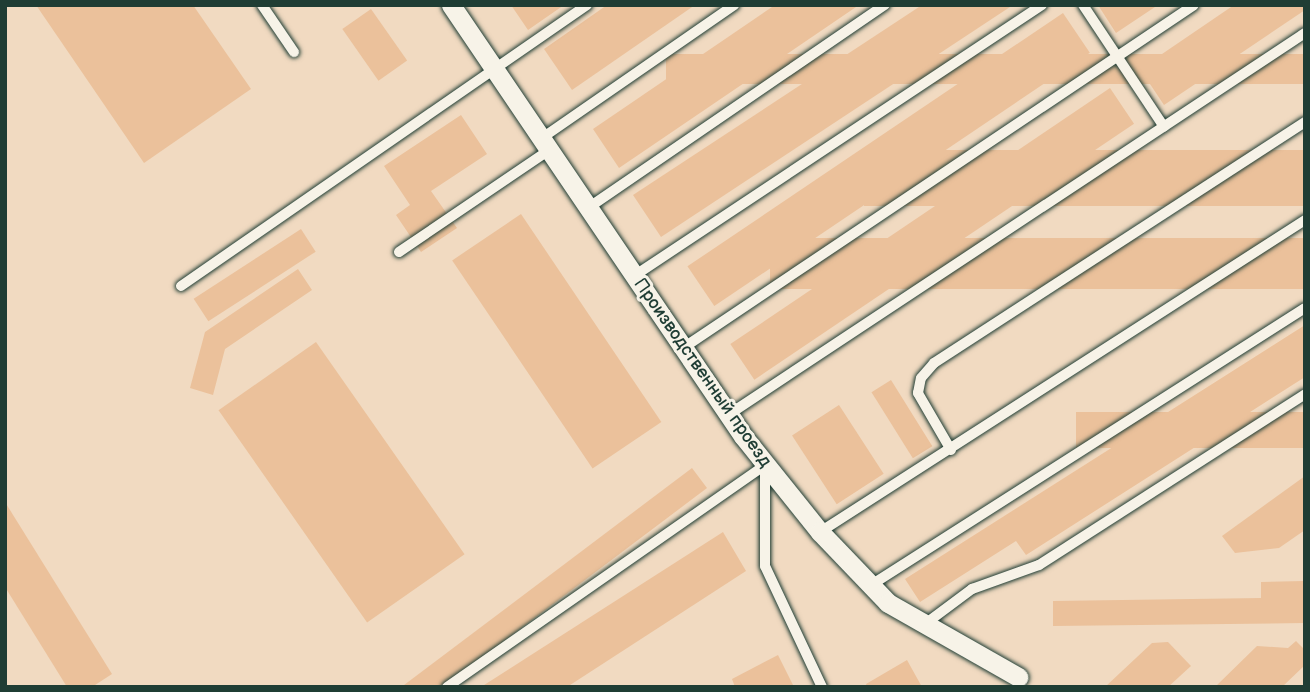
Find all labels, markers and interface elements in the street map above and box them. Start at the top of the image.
street label: Производственный проезд [628,274,776,472]

